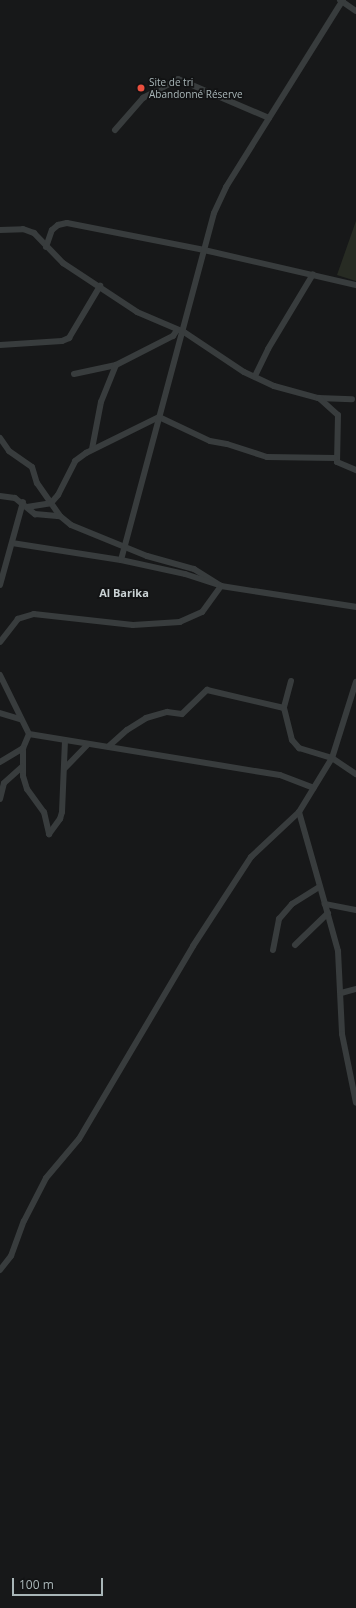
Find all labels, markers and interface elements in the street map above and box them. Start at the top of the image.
place label: Site de tri Abandonné Réserve [149,76,243,100]
marker: Site de tri Abandonné Réserve [136,83,146,93]
district label: Al Barika [99,586,149,600]
scale bar [14,1570,105,1596]
text: 100 m [19,1576,54,1593]

